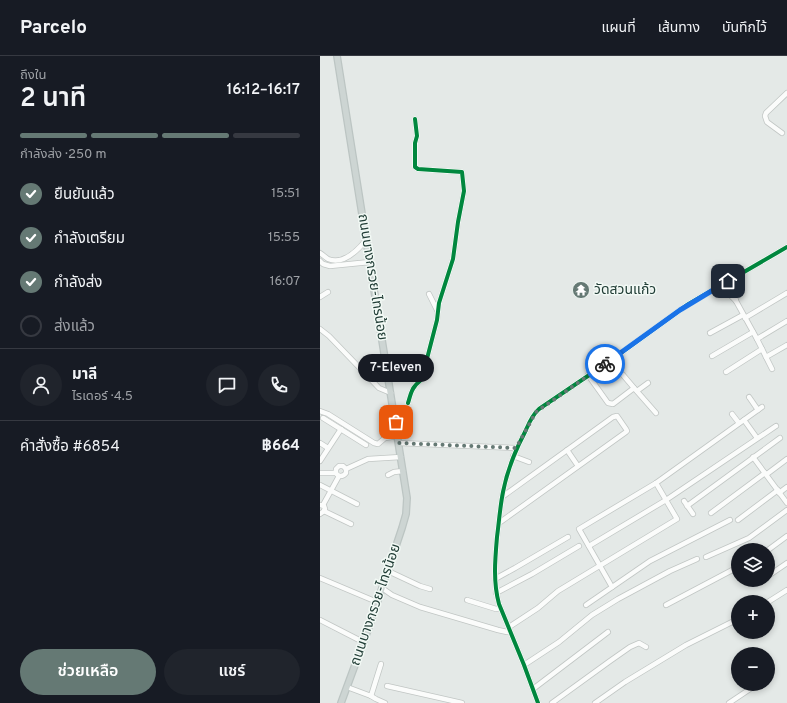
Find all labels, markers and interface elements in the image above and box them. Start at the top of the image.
text: Parcelo [20,16,87,40]
text: แผนที่ [602,20,636,37]
text: เส้นทาง [658,20,700,37]
text: บันทึกไว้ [722,20,767,37]
text: ถึงใน [20,68,46,84]
text: 16:12–16:17 [227,81,300,100]
text: 2 นาที [20,83,86,116]
text: กำลังส่ง · 250 m [20,147,106,163]
icon: check [20,183,42,205]
text: ยืนยันแล้ว [54,186,115,205]
text: 15:51 [271,186,300,202]
street label: ถนนบางกรวย-ไทรน้อย [354,213,390,341]
icon: check [20,227,42,249]
text: กำลังเตรียม [54,230,125,249]
text: 15:55 [268,230,300,246]
pin [711,264,745,298]
icon: home [717,270,739,292]
icon: check [20,271,42,293]
text: กำลังส่ง [54,274,102,293]
text: 16:07 [270,274,300,290]
temple icon: วัดสวนแก้ว [571,280,591,300]
place label: วัดสวนแก้ว [594,282,656,299]
text: ส่งแล้ว [54,318,95,337]
courier [585,344,625,384]
icon: bike [594,353,616,375]
callout: 7-Eleven [358,354,434,382]
text: 7-Eleven [370,360,422,376]
button: person [20,364,62,406]
button: chat [206,364,248,406]
button: phone [258,364,300,406]
text: มาลี [72,366,97,385]
text: ไรเดอร์ · 4.5 [72,389,133,405]
pin [379,405,413,439]
icon: bag [385,411,407,433]
text: ฿664 [262,437,300,456]
text: คำสั่งซื้อ #6854 [20,438,120,457]
street label: ถนนบางกรวย-ไทรน้อย [347,542,405,668]
map controls [731,543,775,691]
button: layers [731,543,775,587]
button: + [731,595,775,639]
button: − [731,647,775,691]
button: ช่วยเหลือ [20,649,156,695]
button: แชร์ [164,649,300,695]

